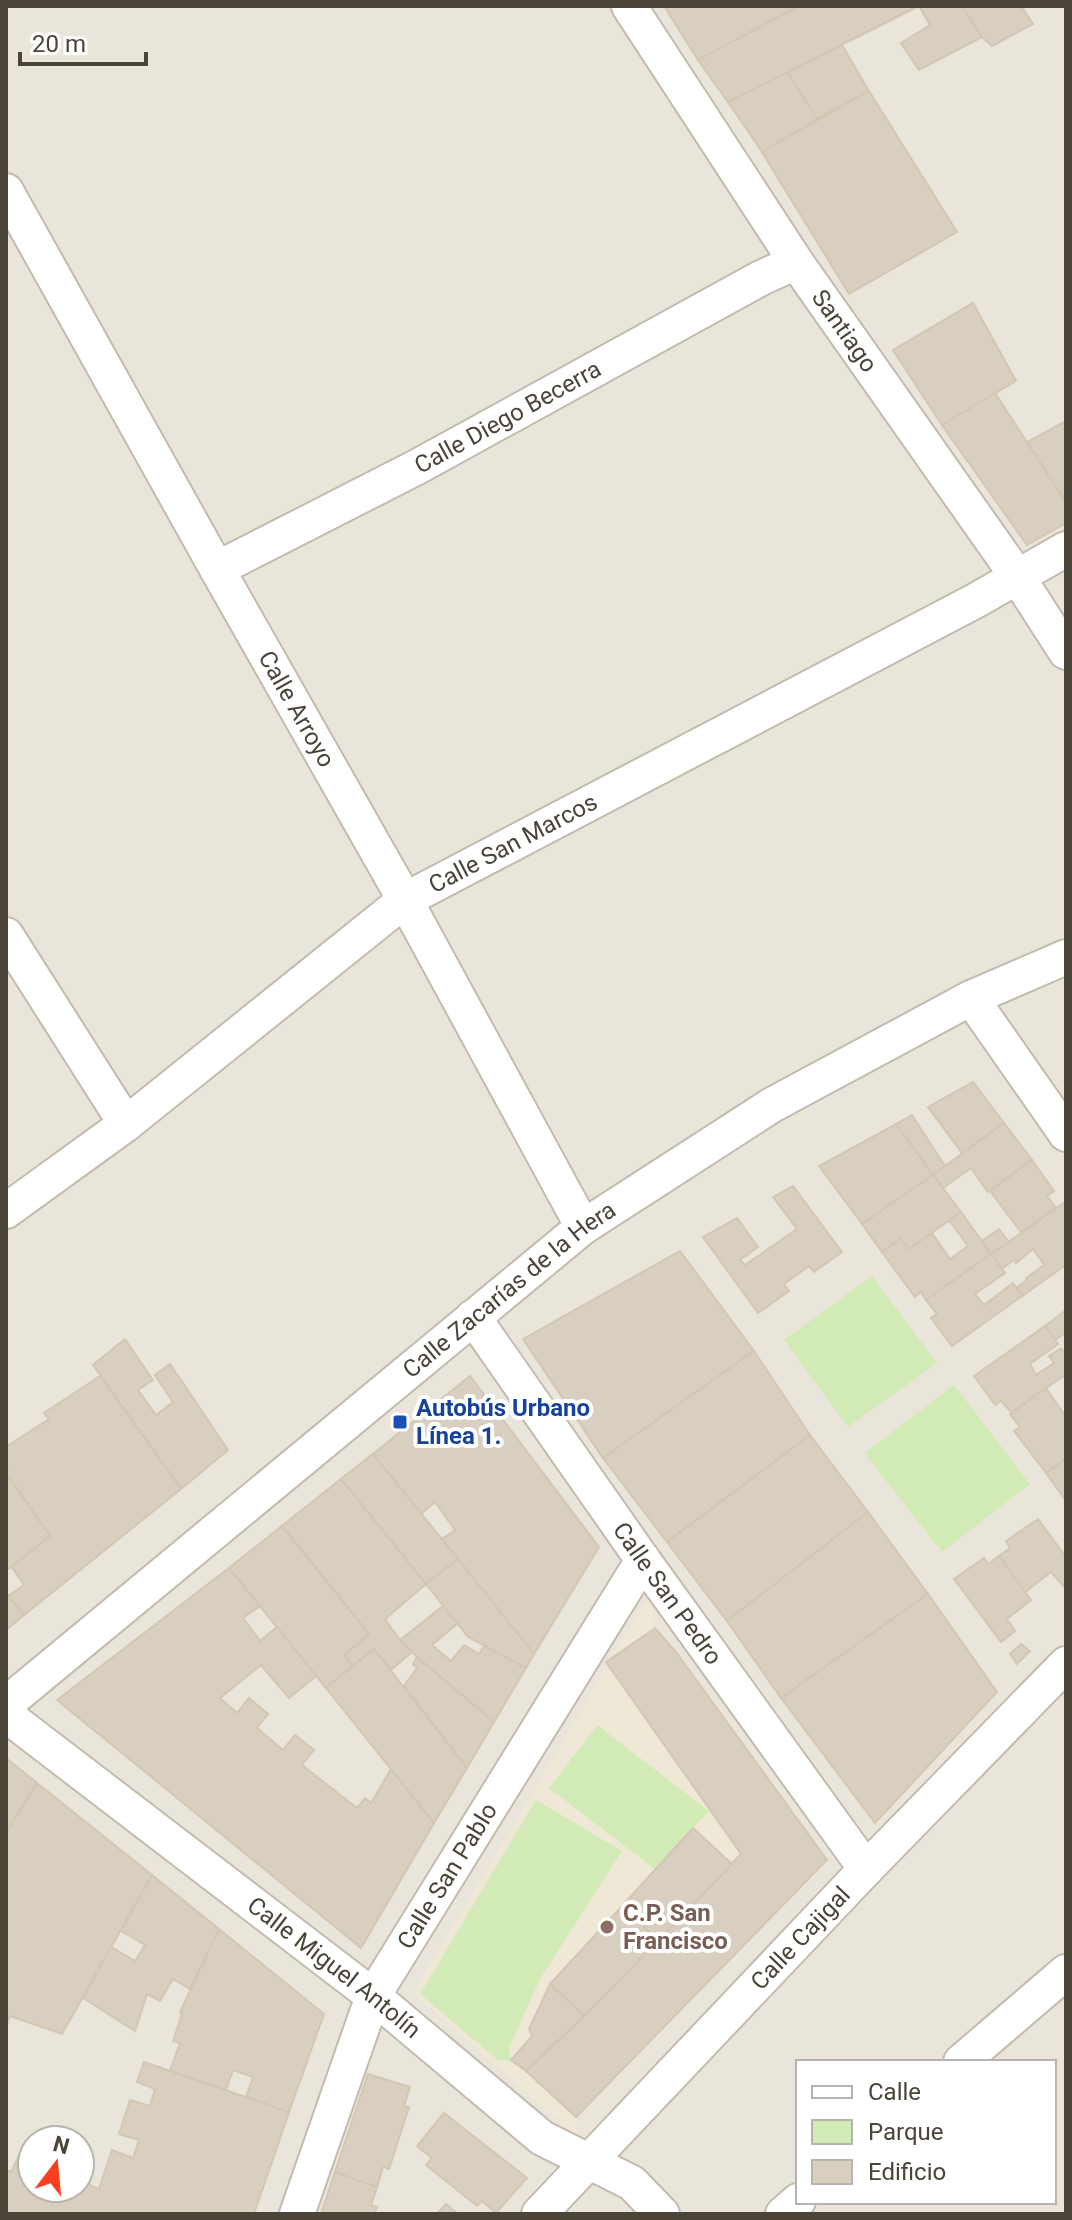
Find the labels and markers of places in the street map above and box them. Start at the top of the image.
place label: Autobús Urbano Línea 1. [416,1394,590,1450]
marker: Autobús Urbano Línea 1. [391,1413,409,1431]
place label: C.P. San Francisco [623,1899,728,1955]
marker: C.P. San Francisco [598,1918,616,1936]

